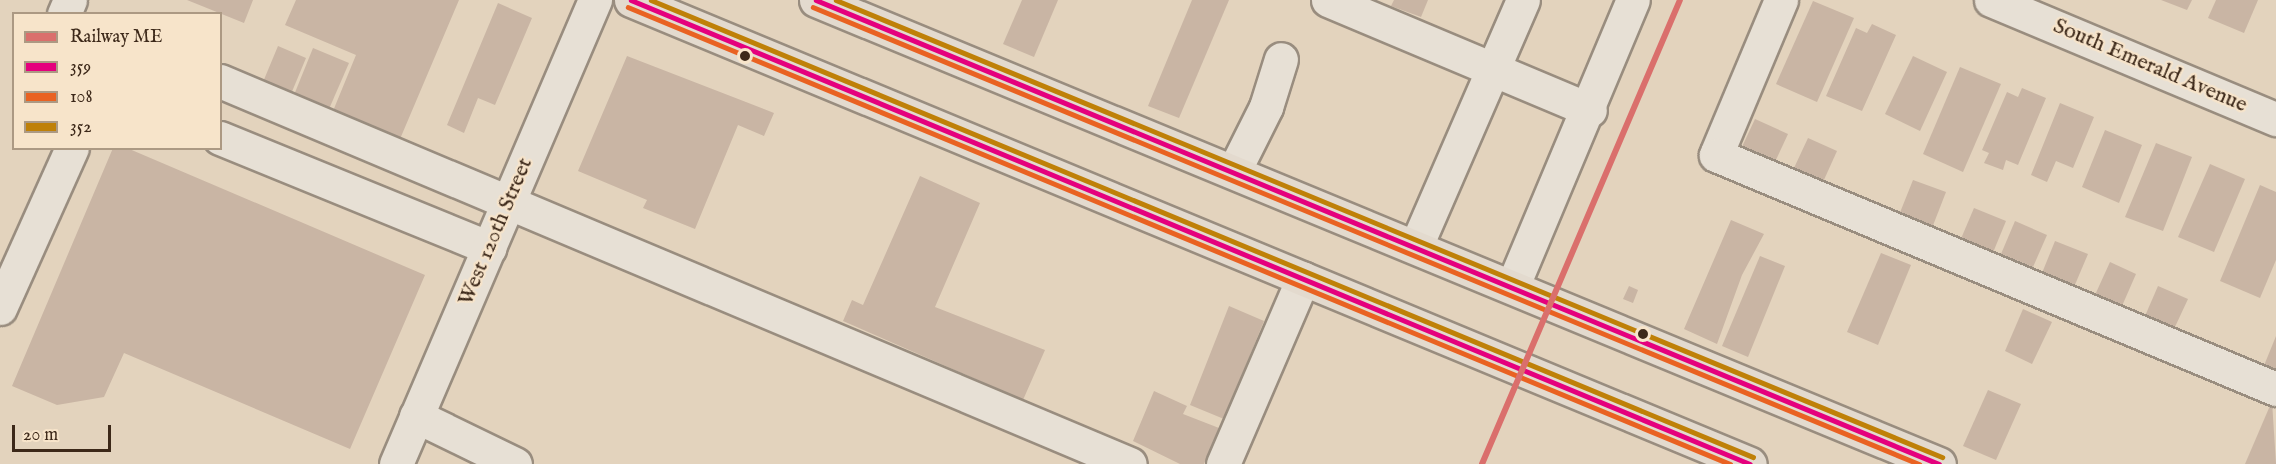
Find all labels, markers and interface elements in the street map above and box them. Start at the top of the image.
legend [12,12,222,150]
street label: South Emerald Avenue [2049,13,2251,119]
text: Railway ME [70,26,162,49]
unlabelled marker [739,50,751,62]
text: 359 [70,56,91,79]
text: 108 [70,86,93,109]
text: 352 [70,116,92,139]
street label: West 120th Street [453,154,539,310]
unlabelled marker [1637,328,1649,340]
scale bar [15,413,114,451]
text: 20 m [23,424,58,447]

